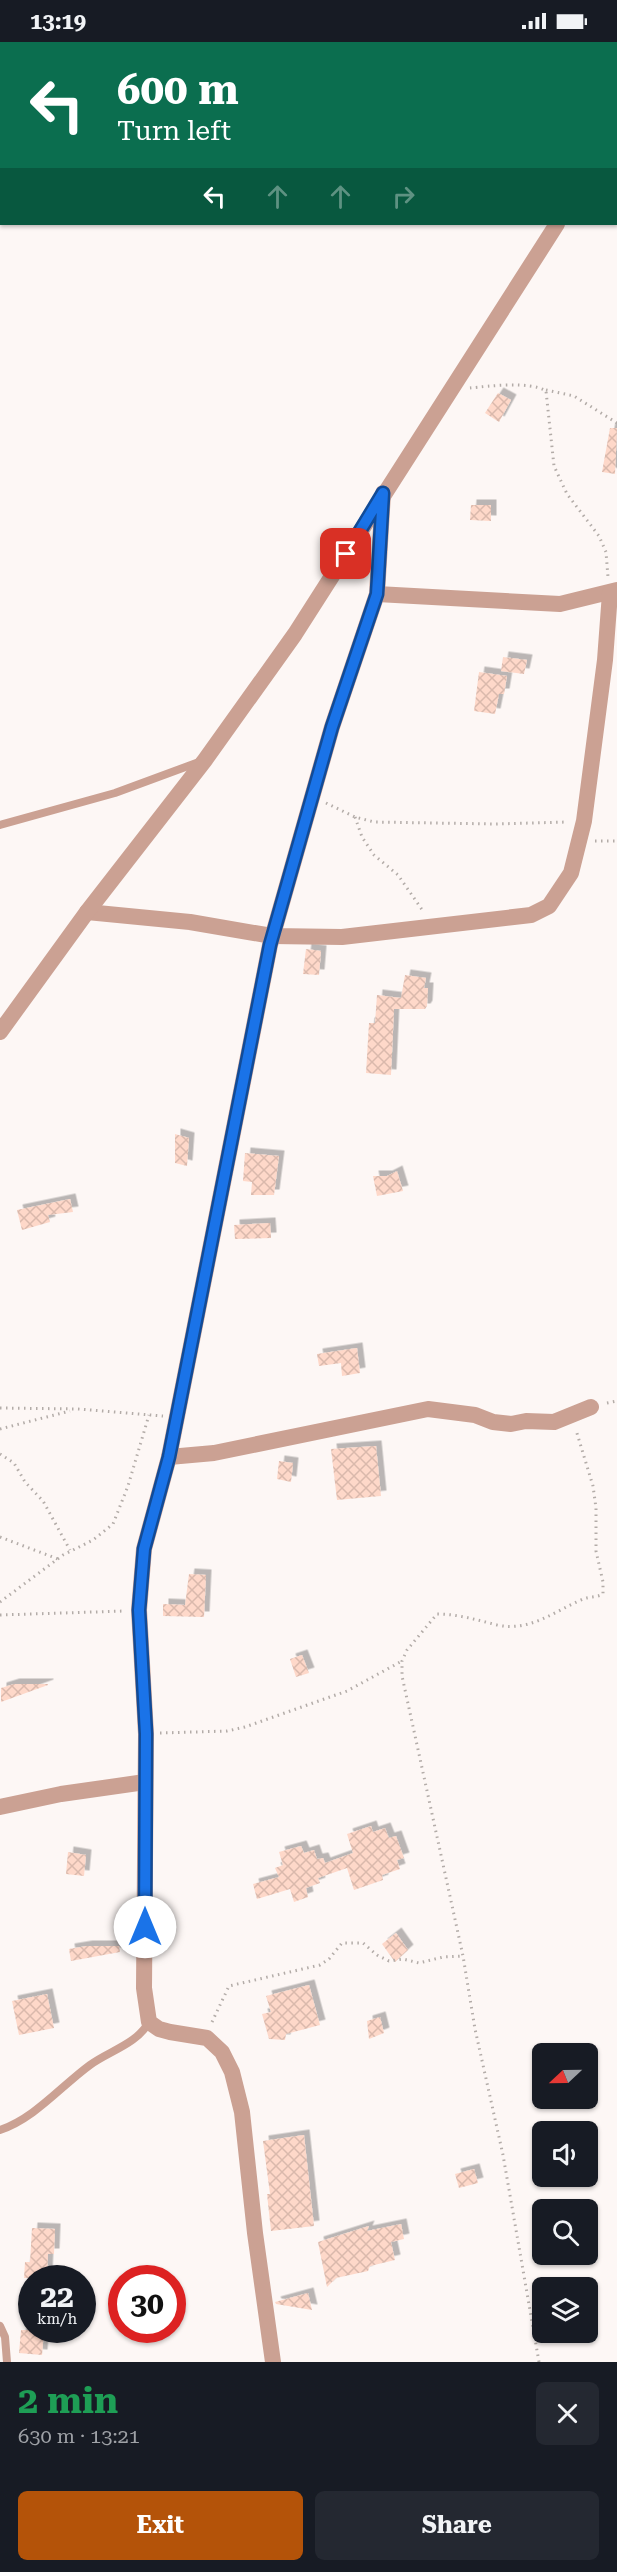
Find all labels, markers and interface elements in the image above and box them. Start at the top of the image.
text: 13:19 [30,9,86,34]
text: 600 m [117,65,239,114]
icon: left [18,66,96,144]
text: Turn left [117,115,231,147]
icon: left [198,180,231,213]
icon: ahead [261,180,294,213]
icon: ahead [324,180,357,213]
icon: right [387,180,420,213]
pin [320,528,371,579]
icon: arrive [329,537,362,570]
position arrow [113,1895,177,1959]
north arrow [532,2043,598,2109]
map controls [532,2043,598,2343]
button: sound [532,2121,598,2187]
button: search [532,2199,598,2265]
speed limit sign: 30 [108,2265,186,2343]
button: layers [532,2277,598,2343]
text: 22 [40,2279,74,2314]
text: km/h [37,2310,77,2328]
text: 2 min [18,2380,118,2422]
button: close [536,2382,599,2445]
text: 630 m · 13:21 [18,2424,140,2448]
button: Exit [18,2491,303,2560]
button: Share [315,2491,599,2560]

